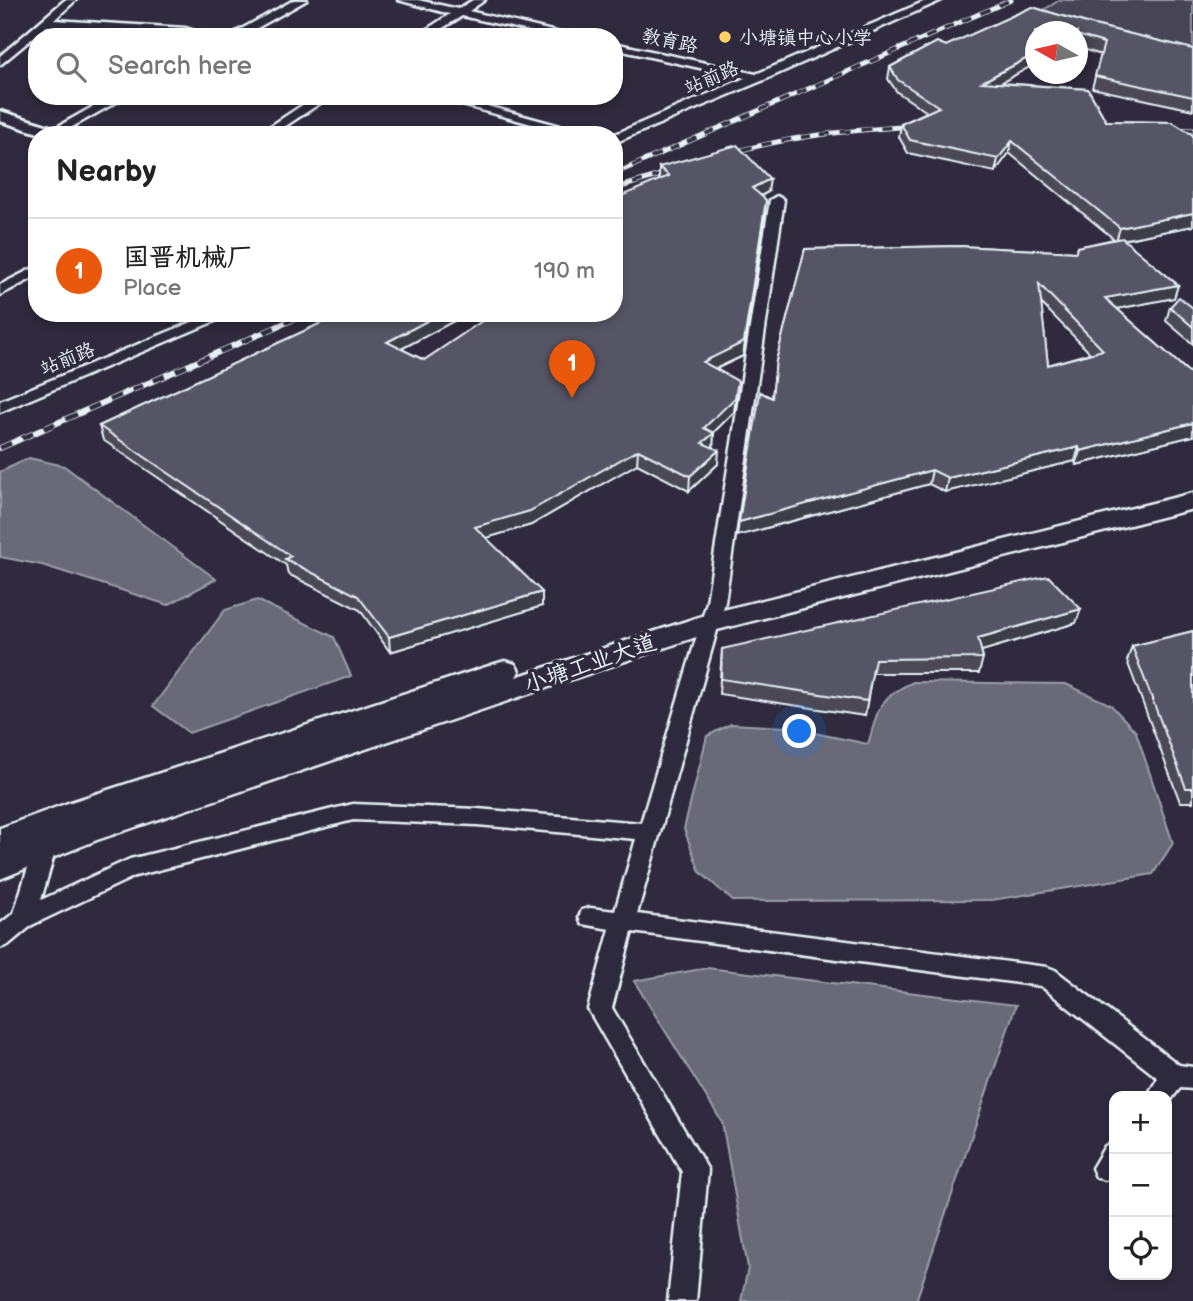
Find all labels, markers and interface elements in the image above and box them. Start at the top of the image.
north arrow [1025,21,1088,84]
street label: 教育路 [639,24,700,59]
place label: 小塘镇中心小学 [739,27,872,50]
search box [28,28,623,105]
marker: 小塘镇中心小学 [717,29,733,45]
icon: search [52,48,90,86]
text: Search here [108,51,252,82]
street label: 站前路 [681,57,742,100]
text: Nearby [56,154,156,190]
text: 国晋机械厂 [123,243,253,274]
text: 1 [74,257,84,285]
text: 190 m [534,257,595,285]
text: Place [123,274,181,302]
street label: 站前路 [37,338,98,381]
pin: 1 [549,340,595,398]
street label: 小塘工业大道 [521,628,660,700]
your location [782,714,816,748]
map controls [1109,1091,1172,1280]
button: + [1109,1091,1172,1154]
button: − [1109,1154,1172,1217]
button: locate [1109,1217,1172,1280]

